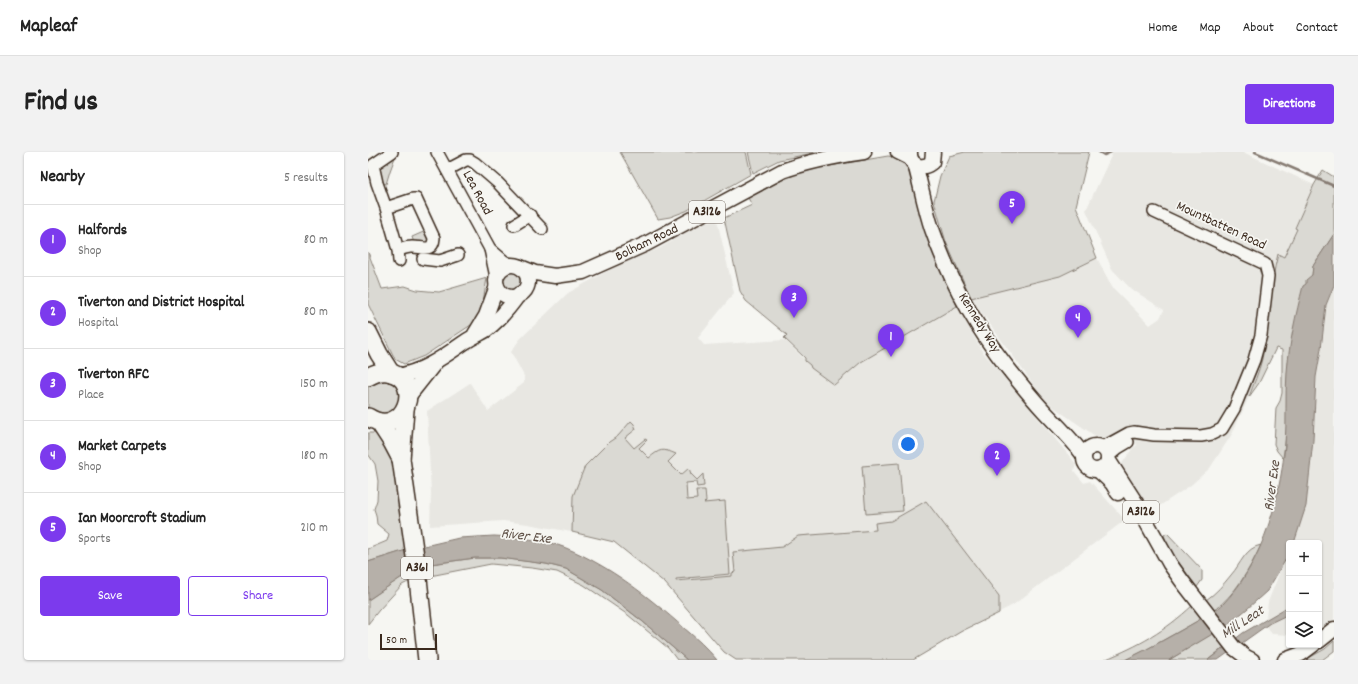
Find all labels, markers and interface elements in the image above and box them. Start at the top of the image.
text: Mapleaf [20,14,77,41]
text: Home [1148,18,1177,38]
text: Map [1199,18,1221,38]
text: About [1243,18,1274,38]
text: Contact [1296,18,1338,38]
text: Find us [24,84,98,124]
button: Directions [1245,84,1334,124]
text: Nearby [40,166,84,190]
street label: Lea Road [457,167,497,219]
text: 5 results [284,169,328,188]
pin: 5 [999,191,1025,224]
street label: Mountbatten Road [1173,196,1269,256]
road number: A3126 [689,201,725,223]
street label: Bolham Road [612,219,682,267]
text: Halfords [78,220,127,242]
text: 1 [52,231,54,250]
text: 80 m [304,231,328,250]
text: Shop [78,242,101,261]
pin: 3 [781,285,807,318]
street label: Kennedy Way [953,289,1006,357]
text: Tiverton and District Hospital [78,292,244,314]
text: 2 [50,303,56,322]
text: 80 m [304,303,328,322]
pin: 4 [1065,305,1091,338]
text: Hospital [78,314,118,333]
pin: 1 [878,324,904,357]
text: Tiverton RFC [78,364,149,386]
text: 3 [50,375,56,394]
text: 150 m [300,375,328,394]
text: Place [78,386,104,405]
your location [898,434,918,454]
text: Market Carpets [78,436,167,458]
pin: 2 [984,443,1010,476]
text: 4 [50,447,56,466]
text: 180 m [301,447,328,466]
text: Shop [78,458,101,477]
water label: River Exe [1259,458,1288,513]
road number: A3126 [1123,501,1159,523]
text: Ian Moorcroft Stadium [78,508,206,530]
text: 5 [50,519,56,538]
text: 210 m [300,519,328,538]
water label: River Exe [499,523,554,551]
text: Sports [78,530,111,549]
map controls [1286,540,1322,648]
button: + [1286,540,1322,576]
road number: A361 [401,557,433,579]
button: Save [40,576,180,616]
button: Share [188,576,328,616]
button: − [1286,576,1322,612]
water label: Mill Leat [1217,600,1270,645]
button: layers [1286,612,1322,648]
scale bar [380,632,437,651]
text: 50 m [386,633,407,649]

